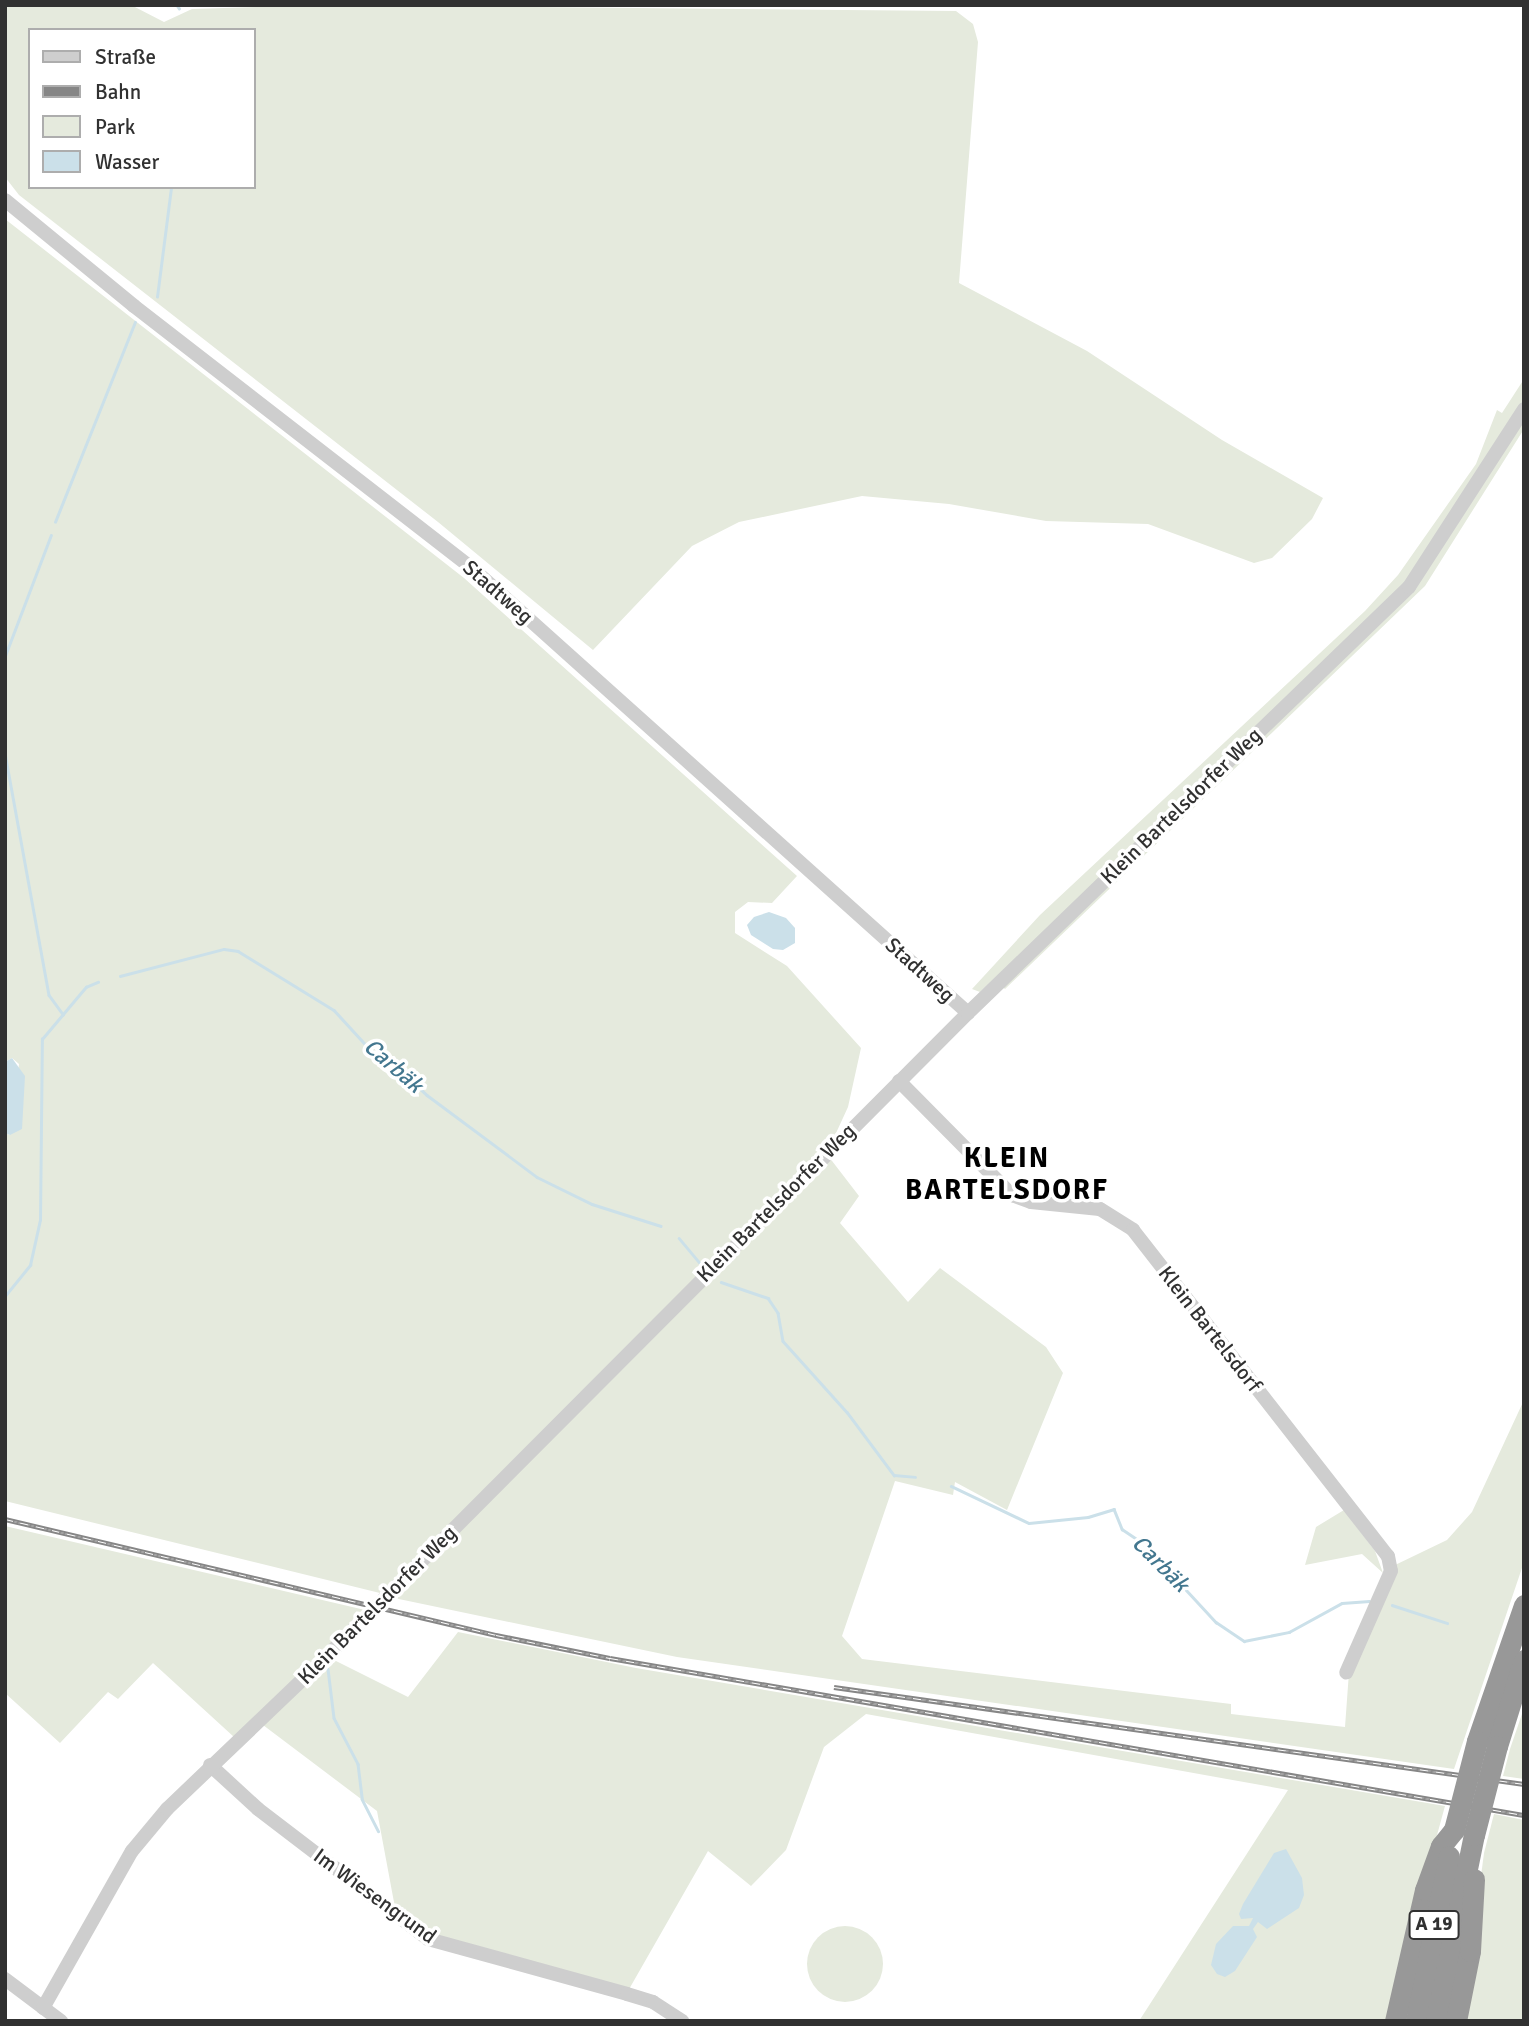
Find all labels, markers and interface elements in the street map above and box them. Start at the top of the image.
legend [28,28,256,189]
text: Straße [95,44,156,70]
text: Bahn [95,79,141,105]
text: Park [95,114,135,140]
text: Wasser [95,149,159,175]
street label: Stadtweg [458,555,538,629]
street label: Klein Bartelsdorfer Weg [1095,723,1267,889]
street label: Stadtweg [880,932,960,1008]
water label: Carbäk [358,1033,428,1099]
street label: Klein Bartelsdorfer Weg [691,1118,861,1288]
district label: KLEIN BARTELSDORF [906,1141,1108,1207]
street label: Klein Bartelsdorf [1153,1261,1267,1397]
street label: Klein Bartelsdorfer Weg [292,1520,462,1690]
water label: Carbäk [1126,1530,1194,1598]
street label: Im Wiesengrund [309,1843,441,1949]
road number: A 19 [1408,1910,1460,1940]

